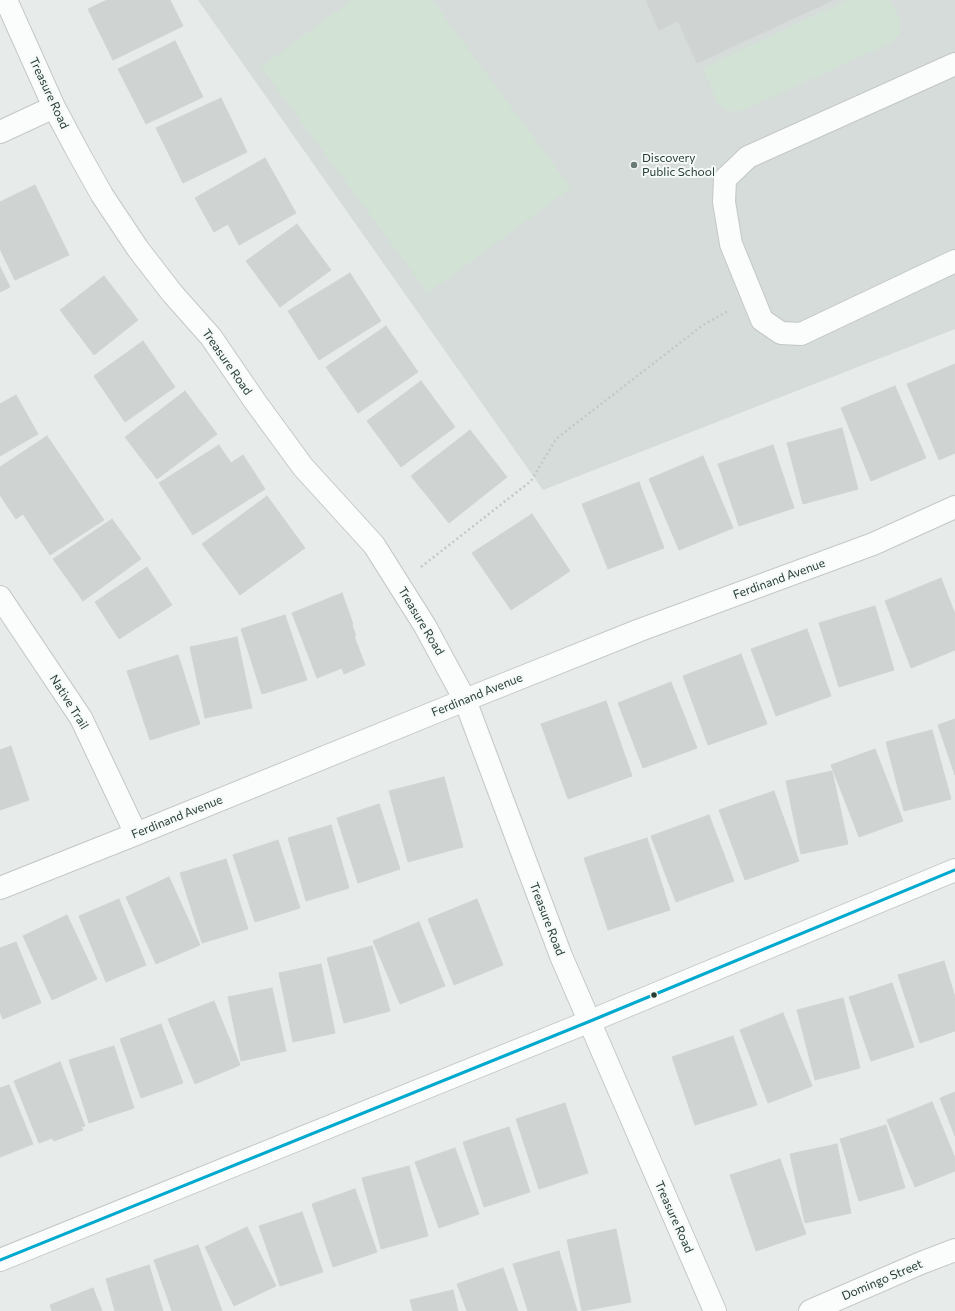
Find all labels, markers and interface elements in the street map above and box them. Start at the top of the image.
street label: Treasure Road [26,55,72,131]
place label: Discovery Public School [642,151,715,179]
marker: Discovery Public School [629,160,639,170]
street label: Treasure Road [199,326,255,398]
street label: Ferdinand Avenue [731,556,827,602]
street label: Treasure Road [395,584,447,658]
street label: Ferdinand Avenue [429,670,525,720]
street label: Native Trail [47,672,91,732]
street label: Ferdinand Avenue [129,792,225,842]
street label: Treasure Road [526,880,568,958]
unlabelled marker [649,990,659,1000]
street label: Treasure Road [652,1179,696,1255]
street label: Domingo Street [840,1257,924,1303]

